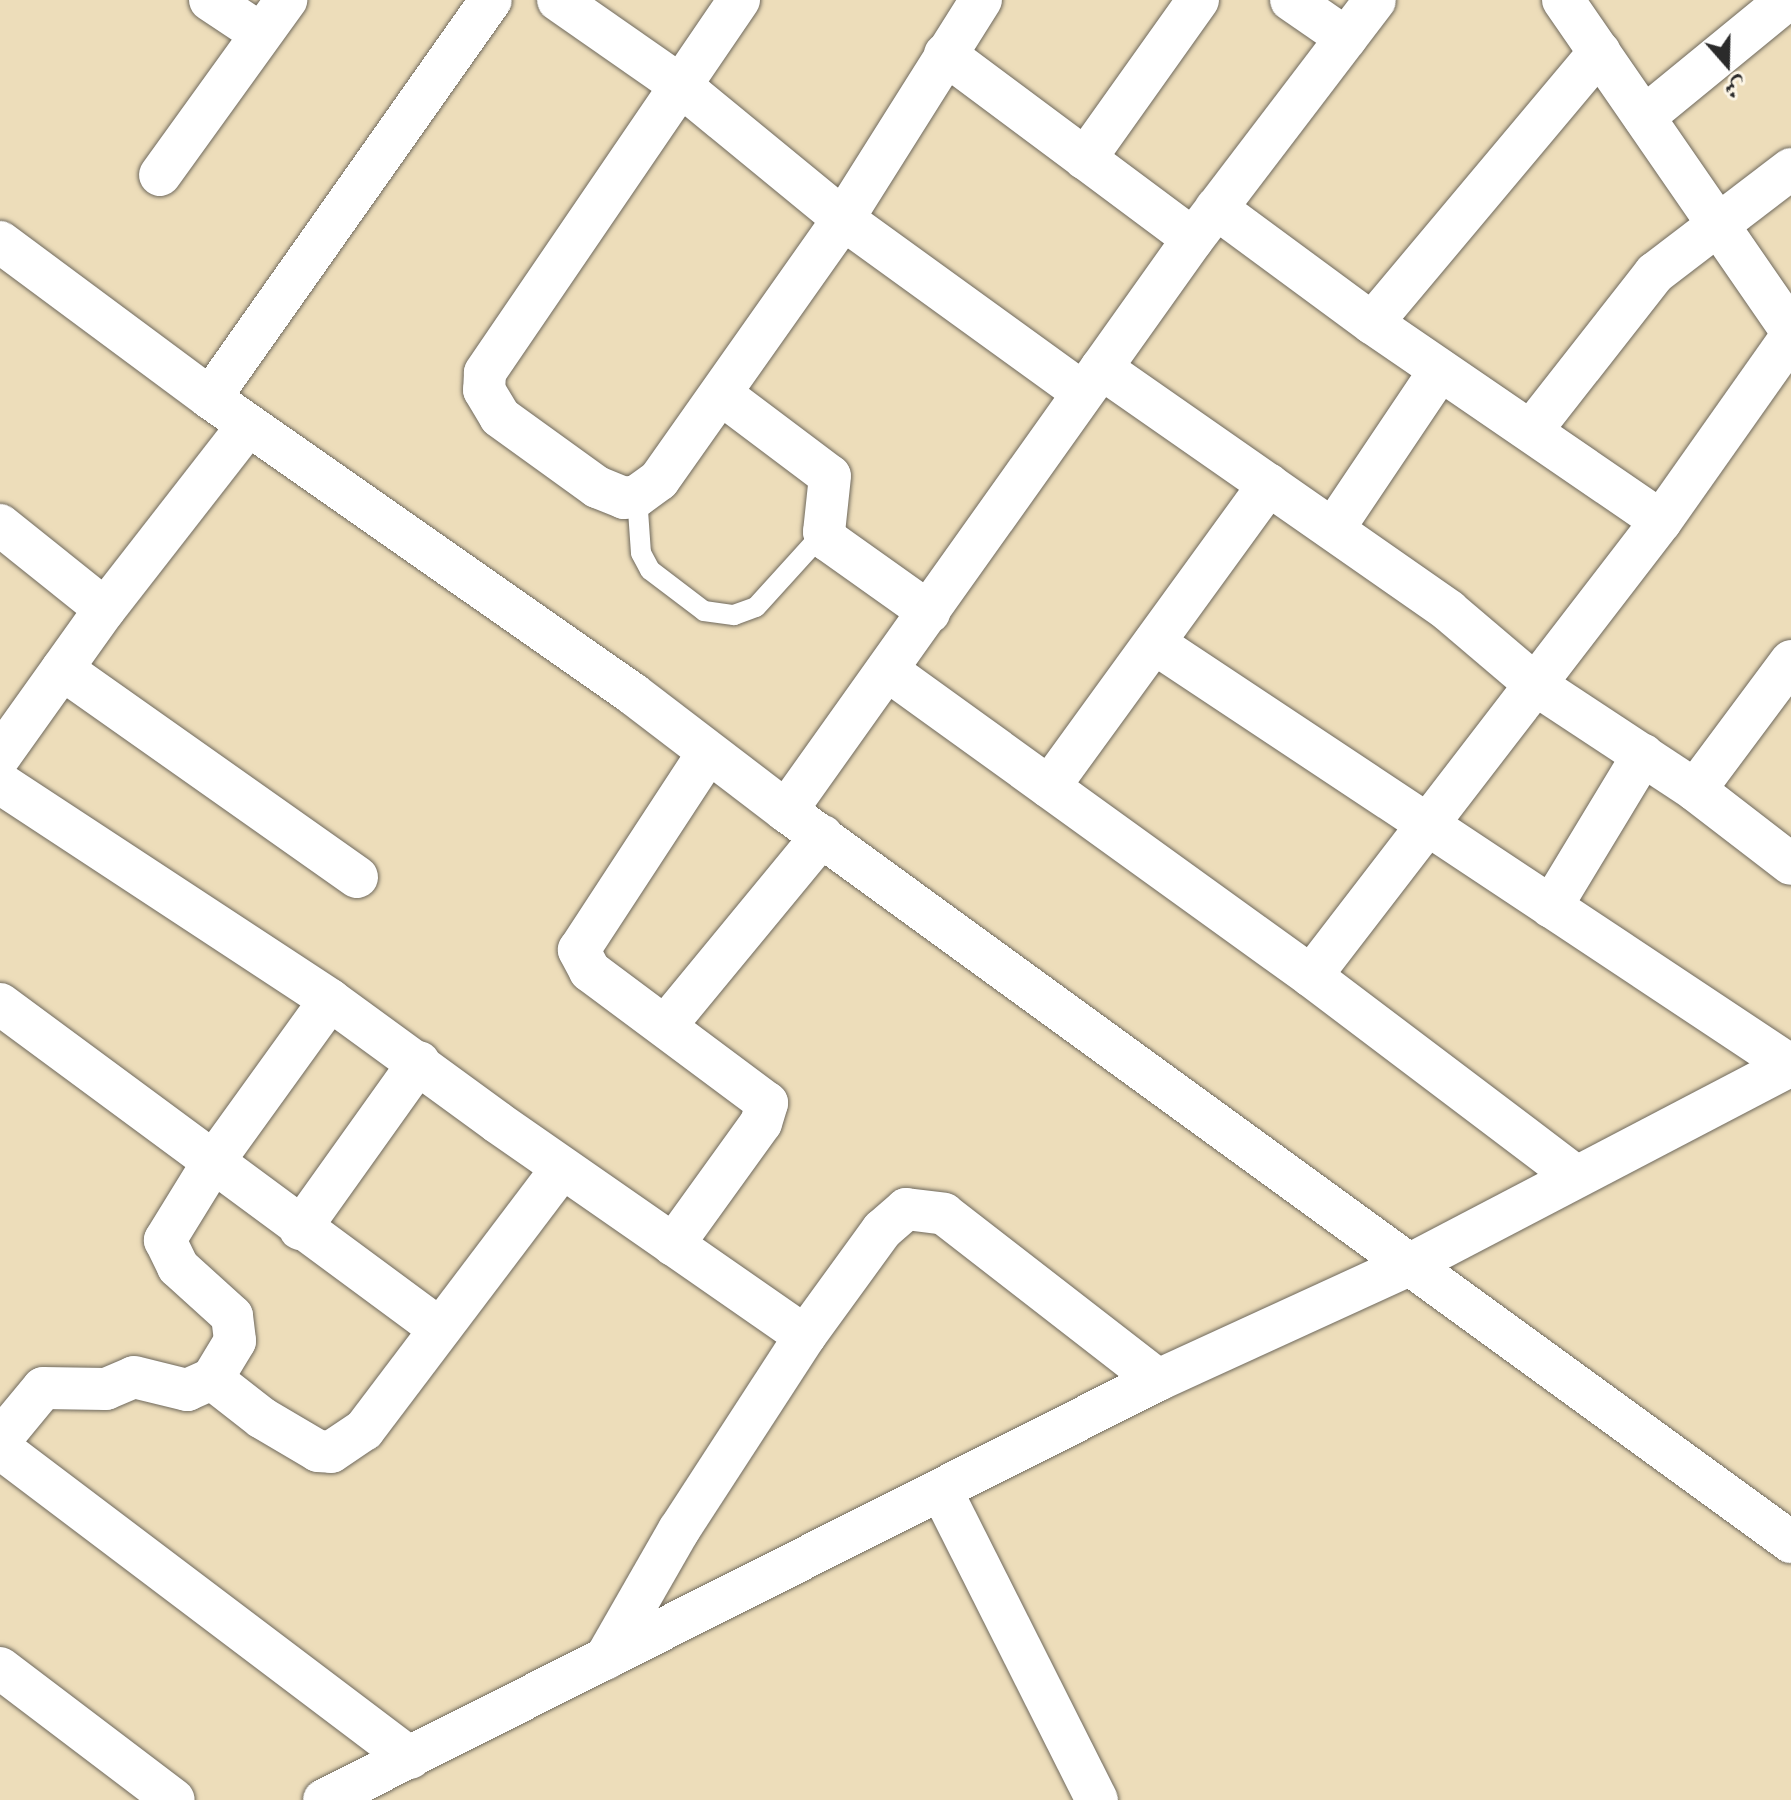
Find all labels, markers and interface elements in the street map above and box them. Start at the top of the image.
north arrow [1687,24,1767,104]
text: ش [1721,71,1750,103]

